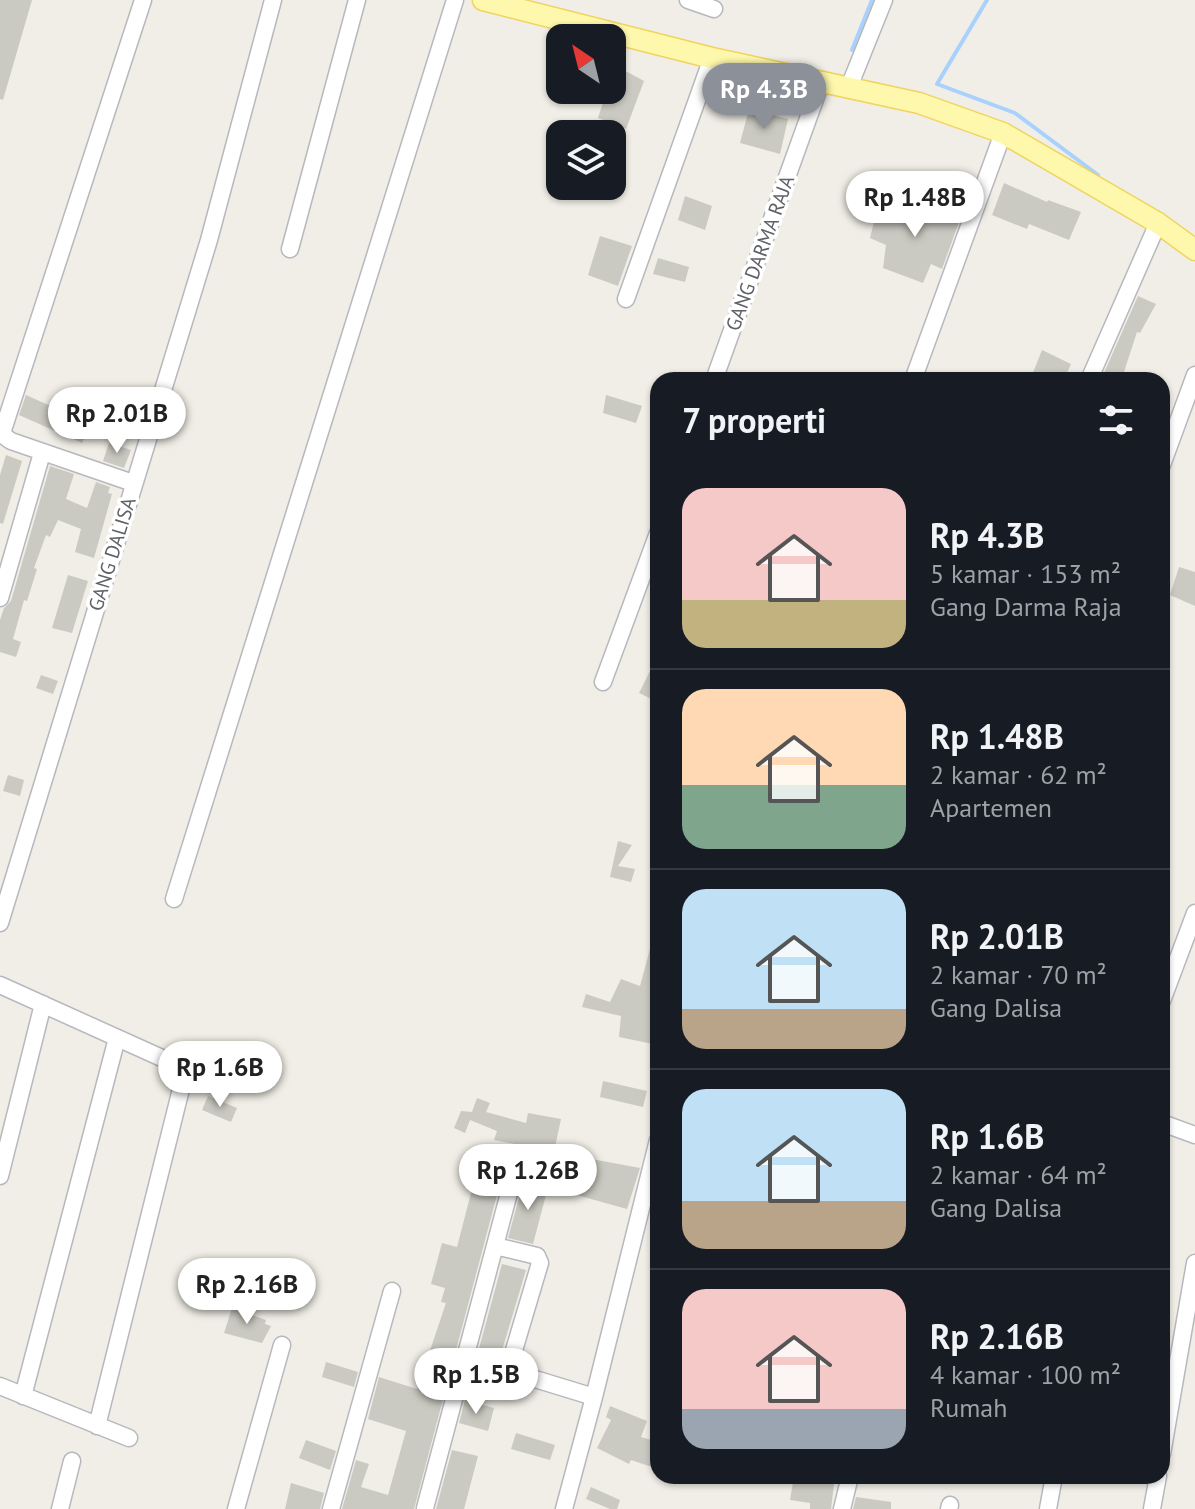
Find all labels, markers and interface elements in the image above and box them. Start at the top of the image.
north arrow [546,24,626,104]
map controls [546,24,626,200]
pin: Rp 4.3B [690,63,838,131]
text: Rp 4.3B [720,72,808,105]
button: layers [546,120,626,200]
street label: GANG DARMA RAJA [720,171,800,334]
pin: Rp 1.48B [832,171,998,239]
text: Rp 1.48B [864,180,966,213]
pin: Rp 2.01B [34,387,200,455]
text: Rp 2.01B [66,396,168,429]
text: 7 properti [682,398,826,442]
icon: filters [1094,398,1138,442]
street label: GANG DALISA [82,494,142,614]
text: Rp 4.3B [930,513,1044,557]
icon: home [746,520,842,616]
text: 5 kamar · 153 m² [930,557,1121,590]
text: Gang Darma Raja [930,590,1122,623]
text: Rp 1.48B [930,714,1064,758]
icon: home [746,721,842,817]
text: 2 kamar · 62 m² [930,758,1107,791]
text: Apartemen [930,791,1052,824]
text: Rp 2.01B [930,914,1064,958]
icon: home [746,921,842,1017]
text: 2 kamar · 70 m² [930,958,1107,991]
text: Gang Dalisa [930,991,1062,1024]
pin: Rp 1.6B [146,1041,294,1109]
text: Rp 1.6B [176,1050,264,1083]
text: Rp 1.6B [930,1114,1044,1158]
icon: home [746,1121,842,1217]
pin: Rp 1.26B [445,1144,611,1212]
text: Rp 1.26B [477,1153,579,1186]
text: 2 kamar · 64 m² [930,1158,1107,1191]
text: Gang Dalisa [930,1191,1062,1224]
pin: Rp 2.16B [164,1258,330,1326]
text: Rp 2.16B [196,1267,298,1300]
text: Rp 2.16B [930,1314,1064,1358]
icon: home [746,1321,842,1417]
pin: Rp 1.5B [402,1348,550,1416]
text: Rp 1.5B [432,1357,520,1390]
text: 4 kamar · 100 m² [930,1358,1121,1391]
text: Rumah [930,1391,1007,1424]

